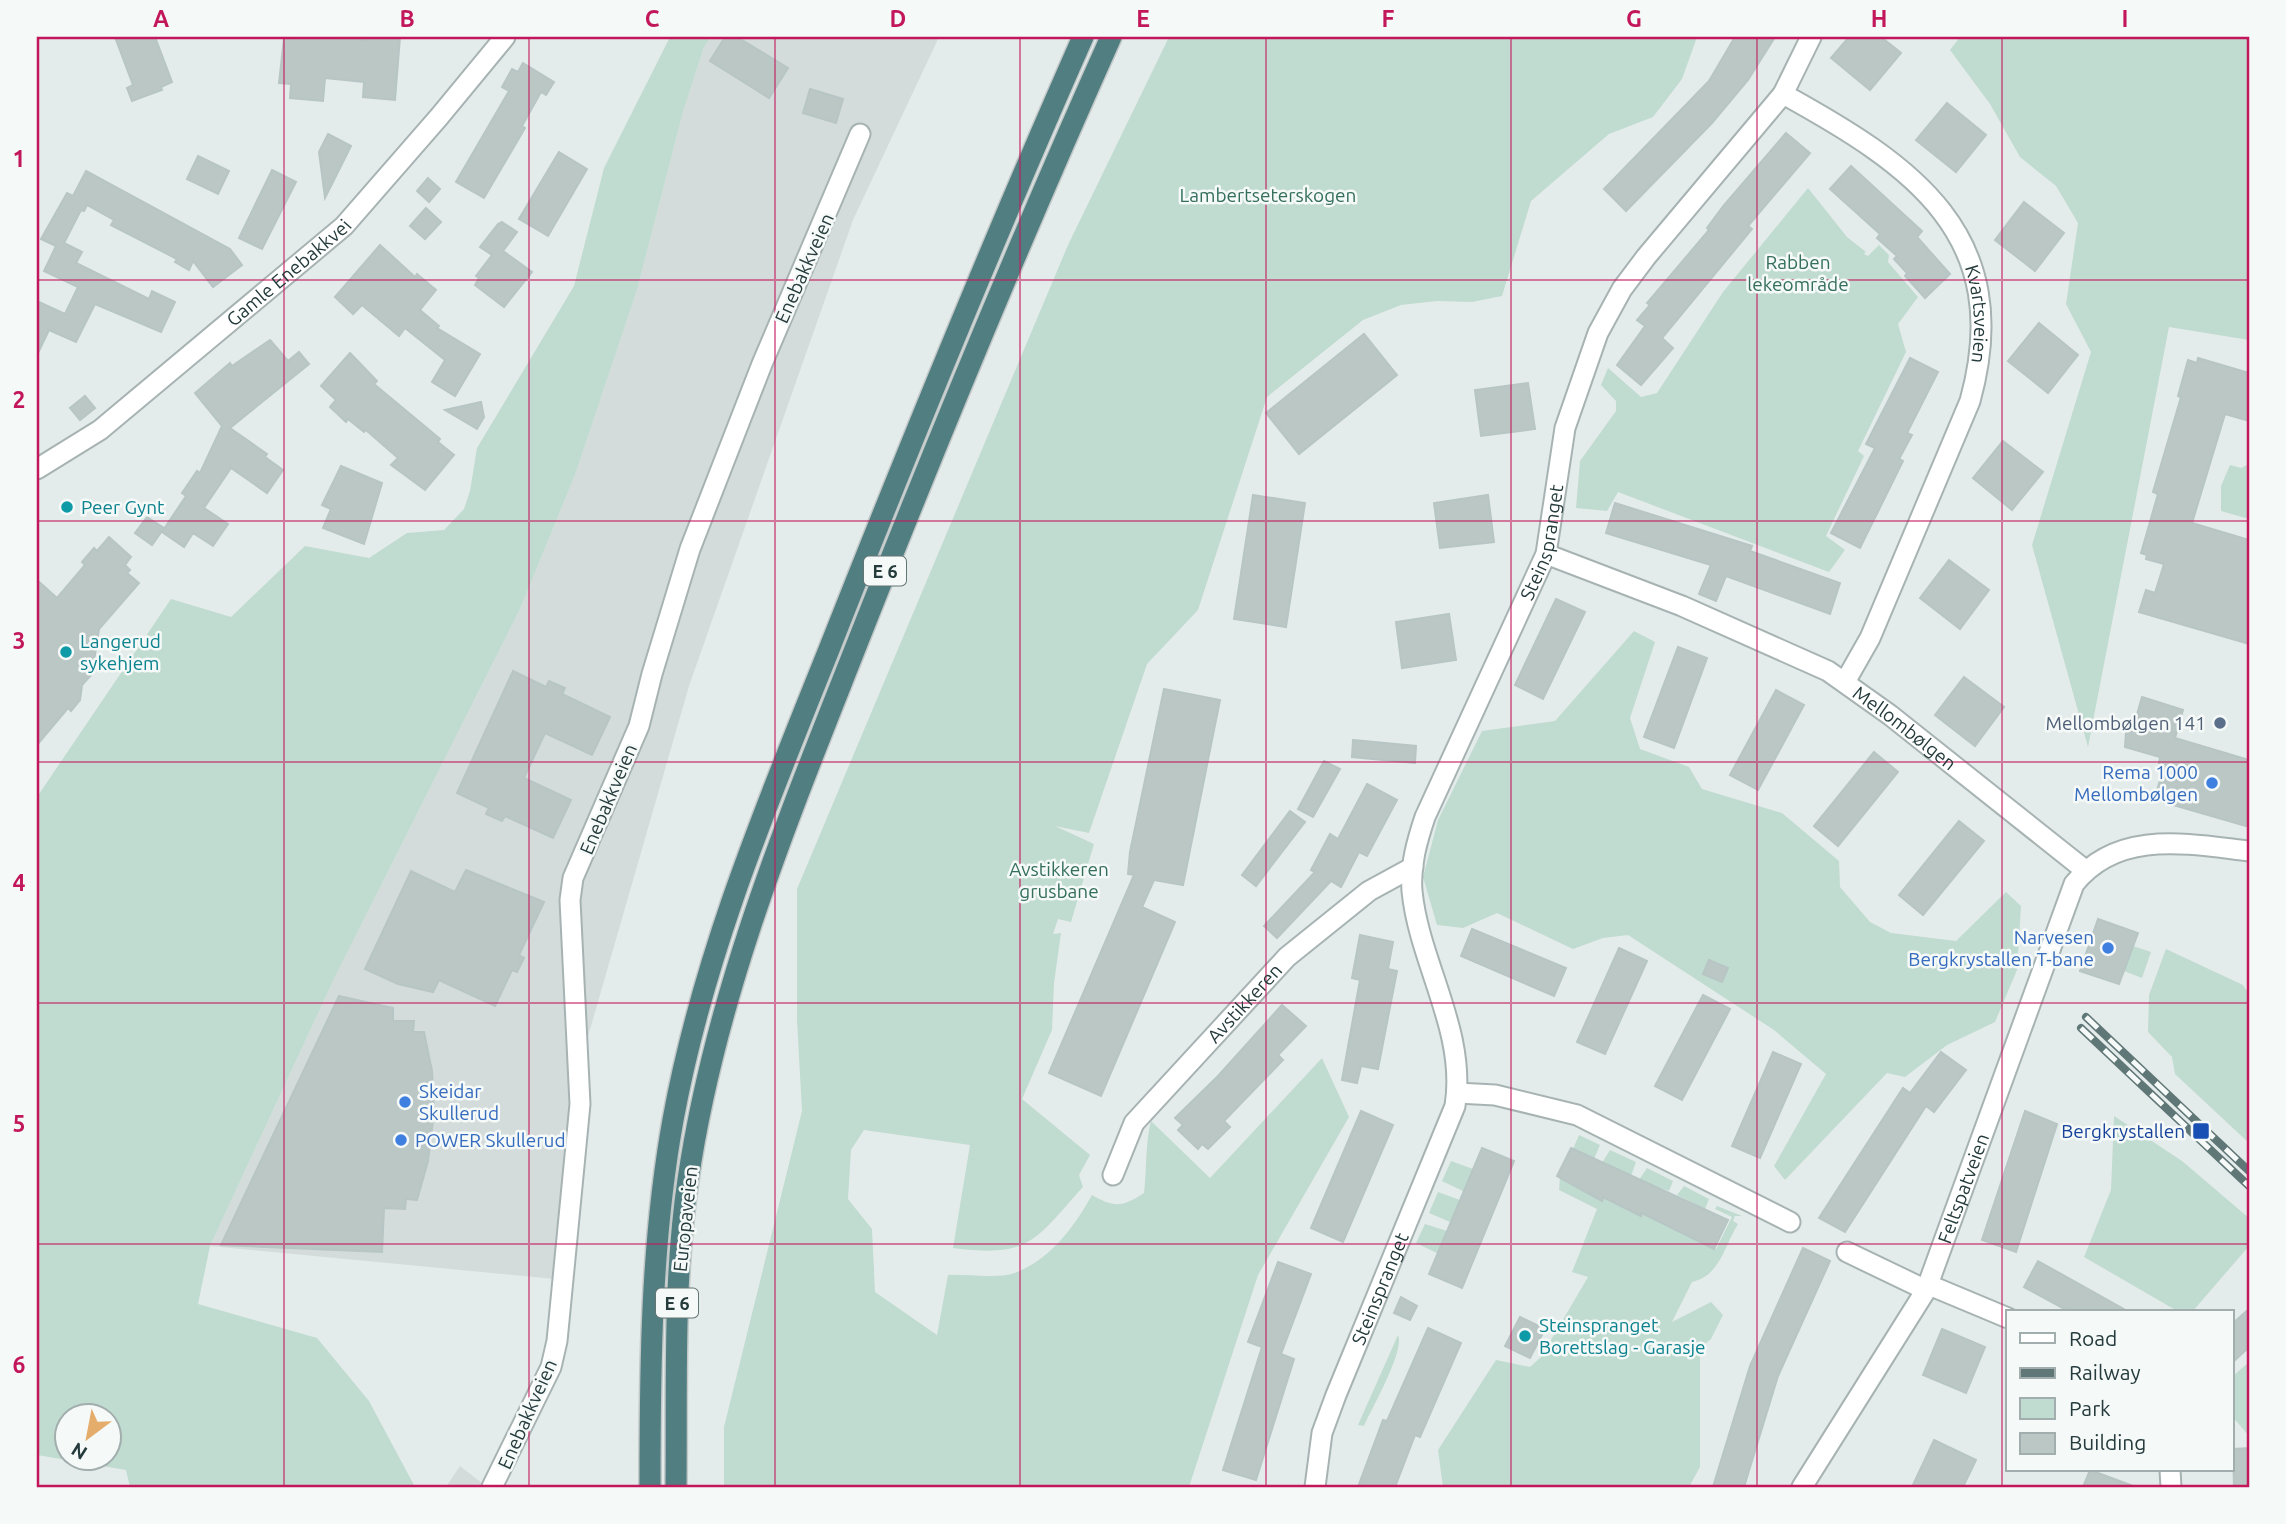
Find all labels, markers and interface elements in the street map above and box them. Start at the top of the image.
text: A [153,6,169,31]
text: B [399,6,415,31]
text: C [645,6,660,31]
text: D [890,6,906,31]
text: E [1136,6,1150,31]
text: F [1382,6,1395,31]
text: G [1626,6,1642,31]
text: H [1871,6,1887,31]
text: I [2122,6,2128,31]
text: 1 [13,146,25,171]
park label: Lambertseterskogen [1180,184,1356,206]
street label: Enebakkveien [770,210,838,326]
street label: Gamle Enebakkvei [222,215,356,330]
park label: Rabben lekeområde [1747,251,1849,295]
street label: Kvartsveien [1961,262,1992,365]
text: 2 [13,387,25,412]
street label: Steinspranget [1515,483,1567,603]
place label: Peer Gynt [81,496,165,518]
marker: Peer Gynt [59,499,75,515]
road number: E 6 [864,556,906,586]
text: 3 [13,628,25,653]
place label: Langerud sykehjem [80,630,161,674]
marker: Langerud sykehjem [58,644,74,660]
street label: Mellombølgen [1849,681,1961,774]
place label: Mellombølgen 141 [2046,712,2206,734]
marker: Mellombølgen 141 [2212,715,2228,731]
street label: Enebakkveien [575,740,641,858]
place label: Rema 1000 Mellombølgen [2074,761,2198,805]
marker: Rema 1000 Mellombølgen [2204,775,2220,791]
park label: Avstikkeren grusbane [1009,858,1109,902]
text: 4 [13,870,26,895]
place label: Narvesen Bergkrystallen T-bane [1908,926,2094,970]
marker: Narvesen Bergkrystallen T-bane [2100,940,2116,956]
street label: Avstikkeren [1203,959,1286,1047]
place label: Skeidar Skullerud [419,1080,499,1124]
marker: Skeidar Skullerud [397,1094,413,1110]
text: 5 [13,1111,25,1136]
place label: Bergkrystallen [2061,1120,2185,1142]
marker: Bergkrystallen [2191,1121,2211,1141]
place label: POWER Skullerud [415,1129,566,1151]
street label: Feltspatveien [1933,1130,1993,1246]
marker: POWER Skullerud [393,1132,409,1148]
street label: Europaveien [669,1165,701,1273]
street label: Steinspranget [1347,1229,1413,1348]
road number: E 6 [656,1288,698,1318]
legend [2006,1310,2234,1472]
place label: Steinspranget Borettslag - Garasje [1539,1314,1706,1358]
text: Road [2069,1326,2117,1350]
marker: Steinspranget Borettslag - Garasje [1517,1328,1533,1344]
text: 6 [13,1352,26,1377]
street label: Enebakkveien [493,1356,561,1472]
text: Railway [2069,1360,2141,1384]
text: Park [2069,1396,2111,1420]
north arrow [52,1402,122,1472]
text: Building [2069,1430,2146,1454]
text: N [67,1438,91,1465]

